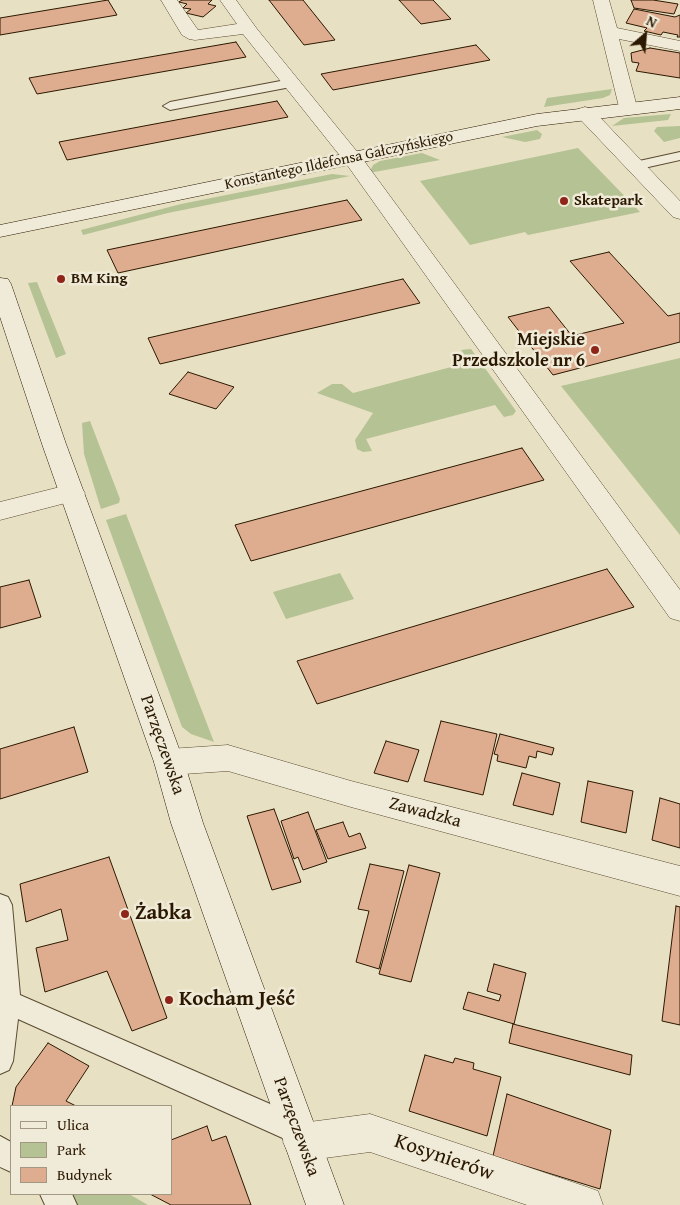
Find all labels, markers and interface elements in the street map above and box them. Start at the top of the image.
north arrow [620,10,670,60]
text: N [643,11,661,33]
street label: Konstantego Ildefonsa Gałczyńskiego [223,128,455,194]
place label: Skatepark [574,192,643,210]
marker: Skatepark [558,195,570,207]
place label: BM King [71,270,127,288]
marker: BM King [55,273,67,285]
place label: Miejskie Przedszkole nr 6 [452,329,585,372]
marker: Miejskie Przedszkole nr 6 [589,344,601,356]
street label: Parzęczewska [135,692,189,798]
street label: Zawadzka [387,793,463,833]
place label: Żabka [135,901,192,927]
marker: Żabka [119,908,131,920]
place label: Kocham Jeść [179,987,295,1013]
marker: Kocham Jeść [163,994,175,1006]
street label: Parzęczewska [268,1075,324,1179]
legend [10,1105,172,1195]
text: Ulica [57,1114,89,1135]
street label: Kosynierów [391,1129,497,1187]
text: Park [57,1139,86,1160]
text: Budynek [57,1164,112,1185]

